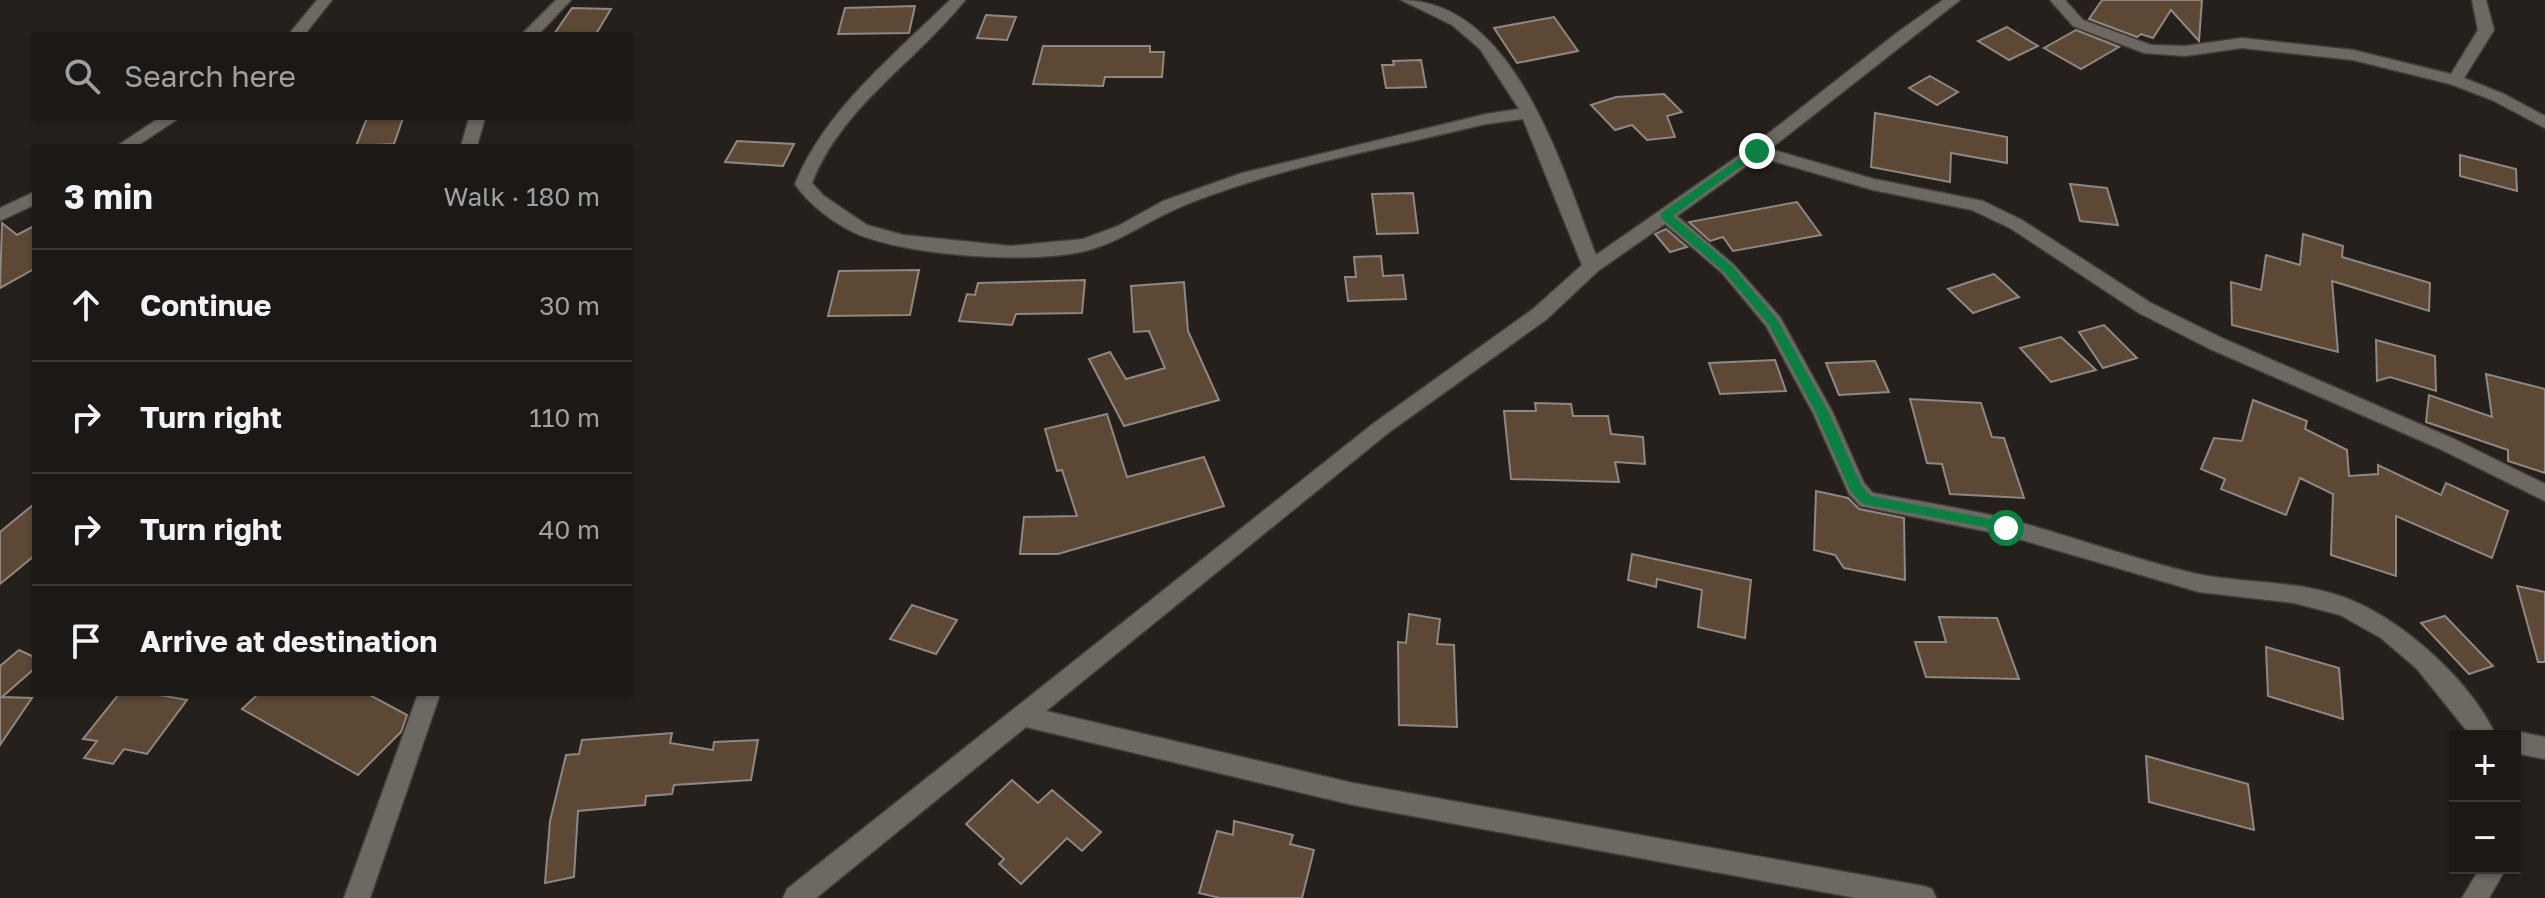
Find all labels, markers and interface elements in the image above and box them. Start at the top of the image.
search box [32,32,632,120]
icon: search [60,54,104,98]
text: Search here [124,58,296,94]
route end [1739,133,1775,169]
text: 3 min [64,176,153,216]
text: Walk · 180 m [443,181,600,212]
icon: ahead [64,283,108,327]
text: Continue [140,287,271,323]
text: 30 m [539,290,600,321]
icon: right [64,395,108,439]
text: Turn right [140,399,282,435]
text: 110 m [529,402,600,433]
icon: right [64,507,108,551]
route start [1988,510,2024,546]
text: Turn right [140,511,282,547]
text: 40 m [539,514,600,545]
icon: arrive [64,619,108,663]
text: Arrive at destination [140,623,437,659]
map controls [2449,730,2521,874]
button: + [2449,730,2521,802]
button: − [2449,802,2521,874]

